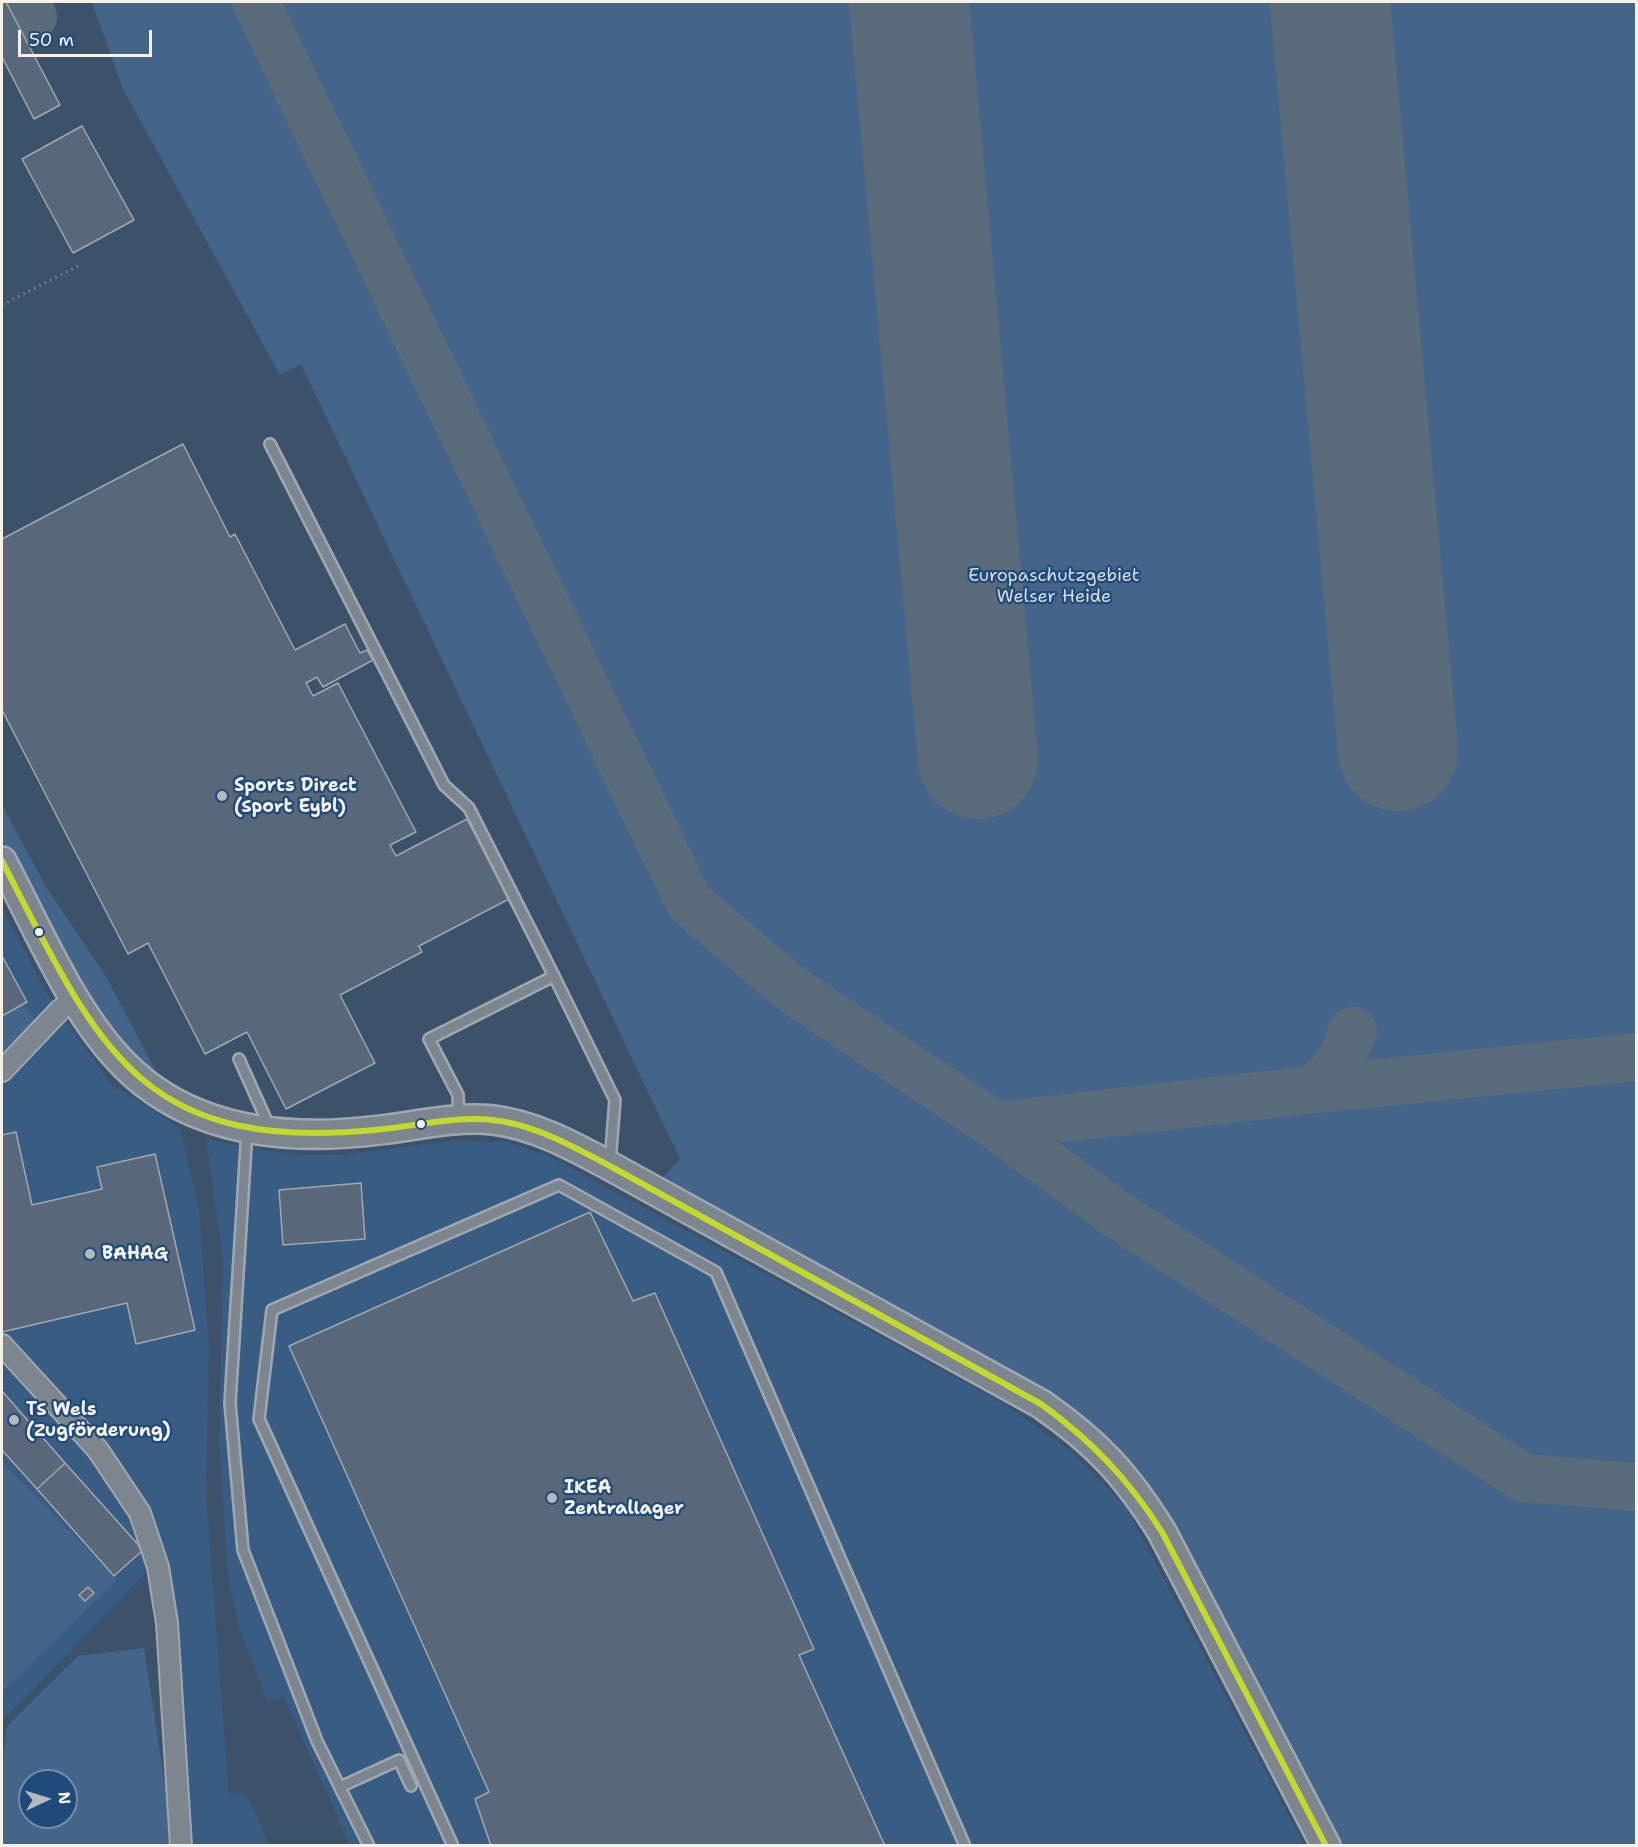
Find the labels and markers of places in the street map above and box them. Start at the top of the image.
place label: Sports Direct (Sport Eybl) [234,775,357,818]
marker: Sports Direct (Sport Eybl) [215,789,229,803]
unlabelled marker [33,926,45,938]
unlabelled marker [415,1118,427,1130]
place label: BAHAG [102,1243,168,1265]
marker: BAHAG [83,1247,97,1261]
place label: TS Wels (Zugförderung) [26,1399,171,1442]
marker: TS Wels (Zugförderung) [7,1413,21,1427]
place label: IKEA Zentrallager [564,1477,684,1520]
marker: IKEA Zentrallager [545,1491,559,1505]

